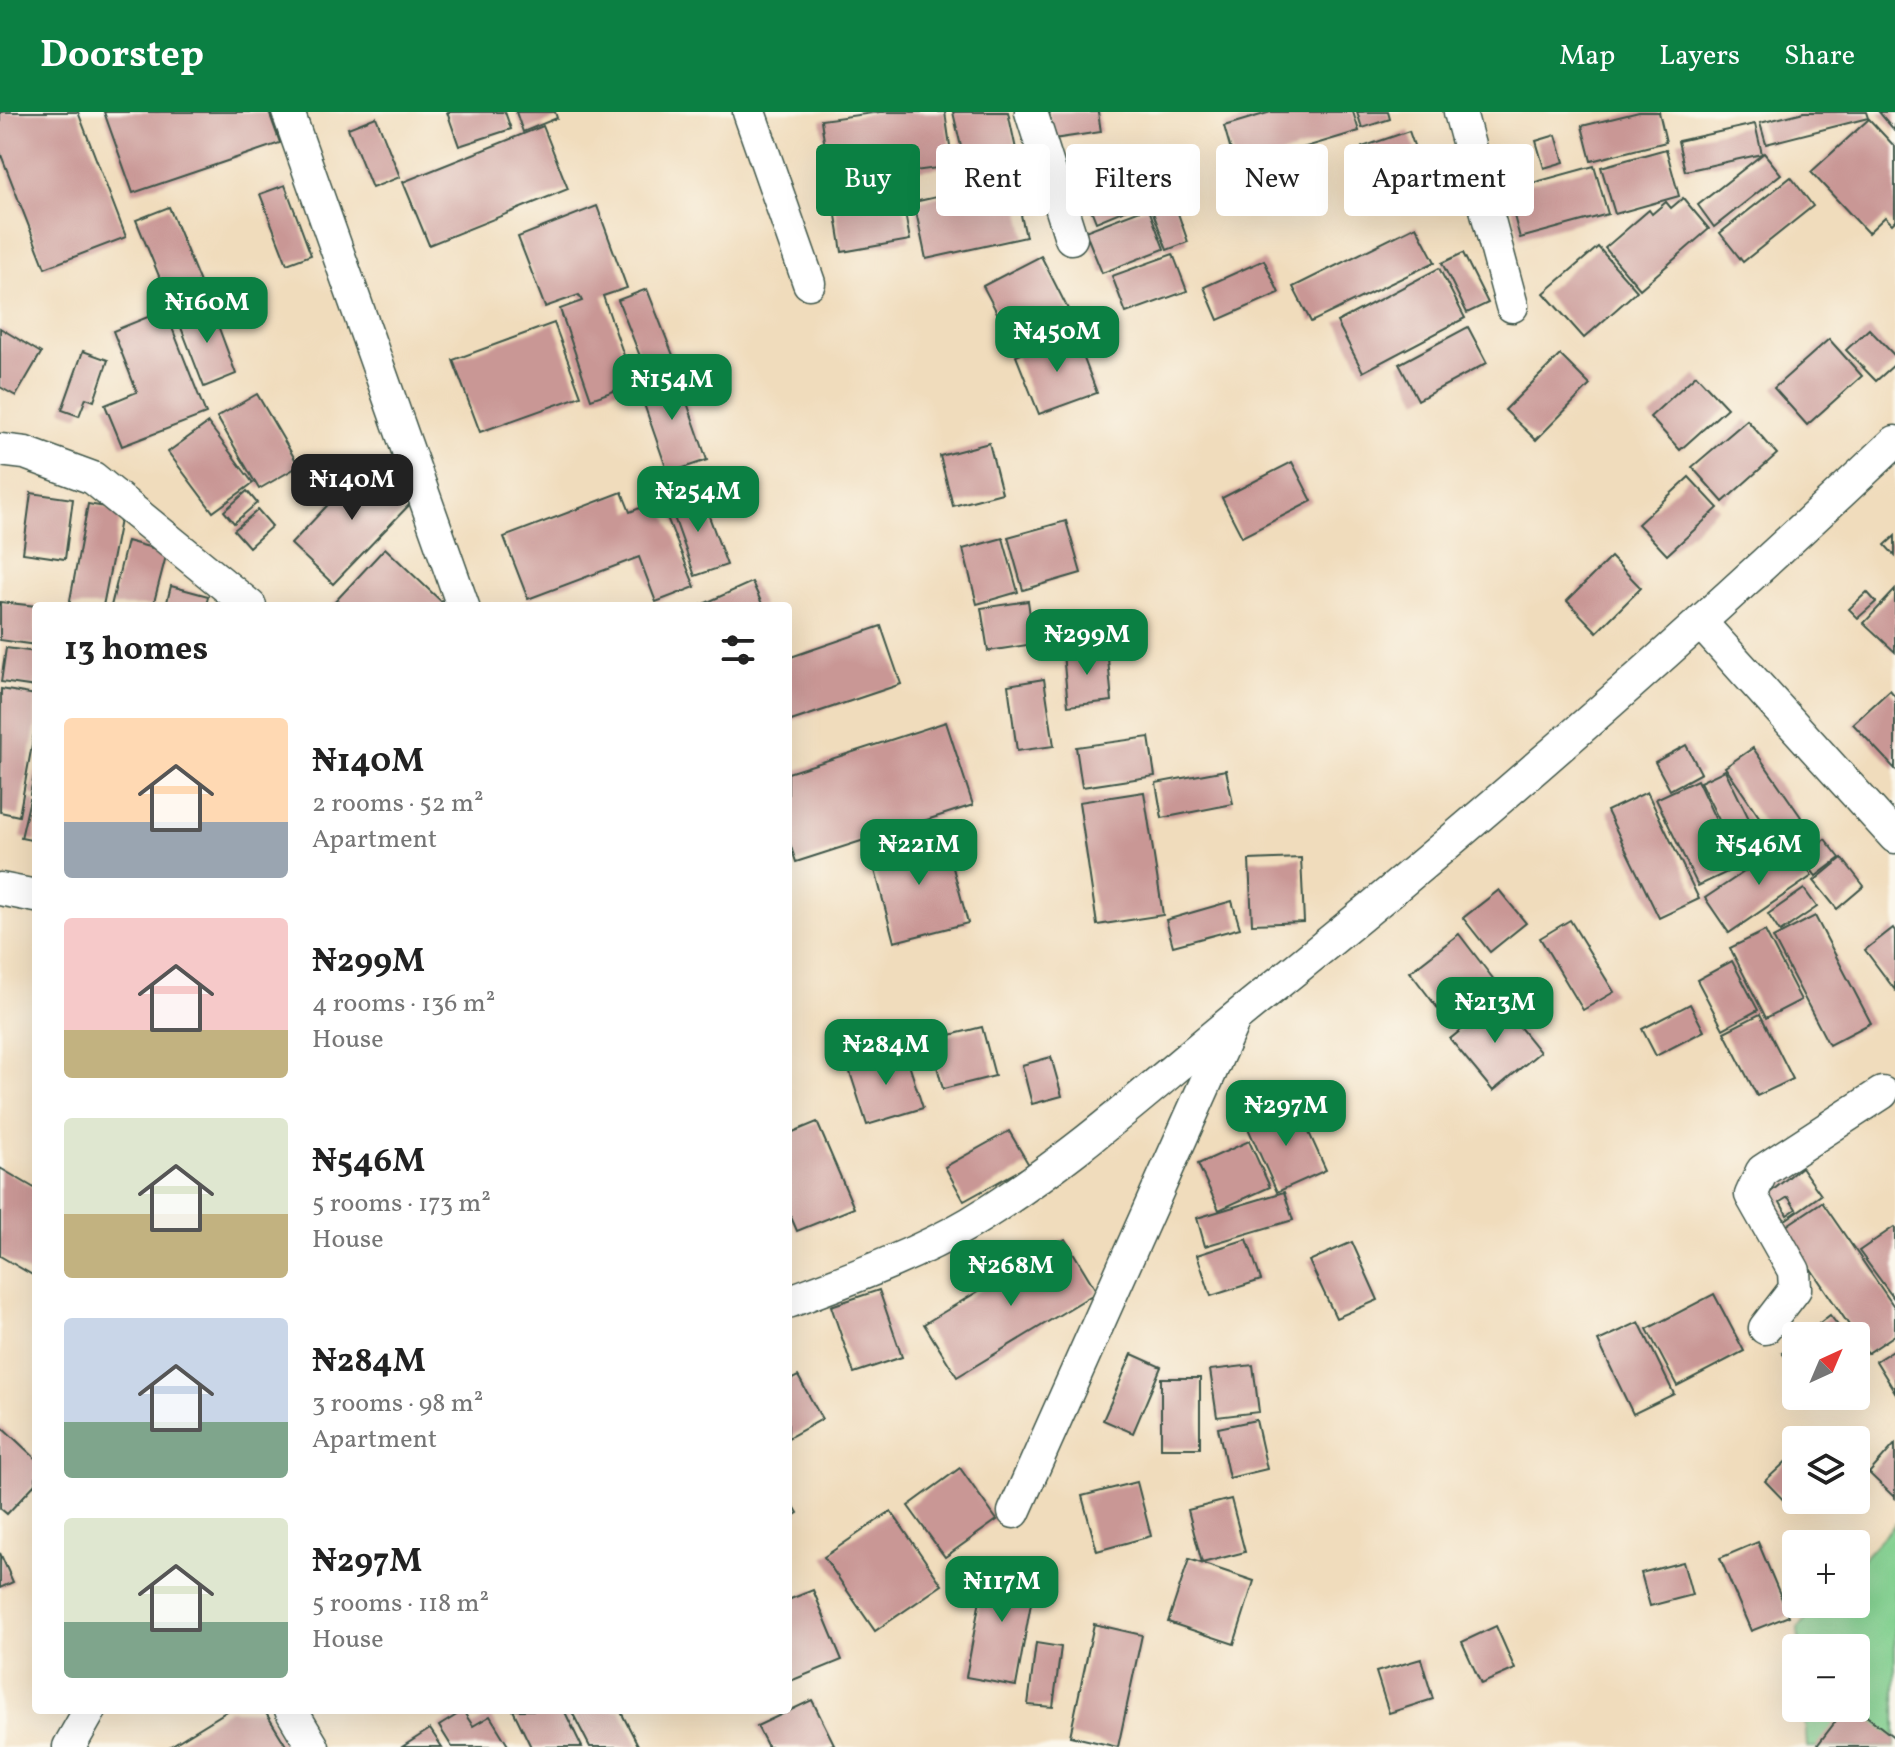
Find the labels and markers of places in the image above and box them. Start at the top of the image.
pin: ₦160M [151,277,263,345]
pin: ₦450M [1001,306,1113,374]
pin: ₦154M [616,354,728,422]
pin: ₦140M [296,454,408,522]
pin: ₦254M [642,466,754,534]
pin: ₦299M [1031,609,1143,677]
pin: ₦221M [863,819,975,887]
pin: ₦546M [1703,819,1815,887]
pin: ₦213M [1439,977,1551,1045]
pin: ₦284M [830,1019,942,1087]
pin: ₦297M [1230,1080,1342,1148]
pin: ₦268M [955,1240,1067,1308]
pin: ₦117M [946,1556,1058,1624]

